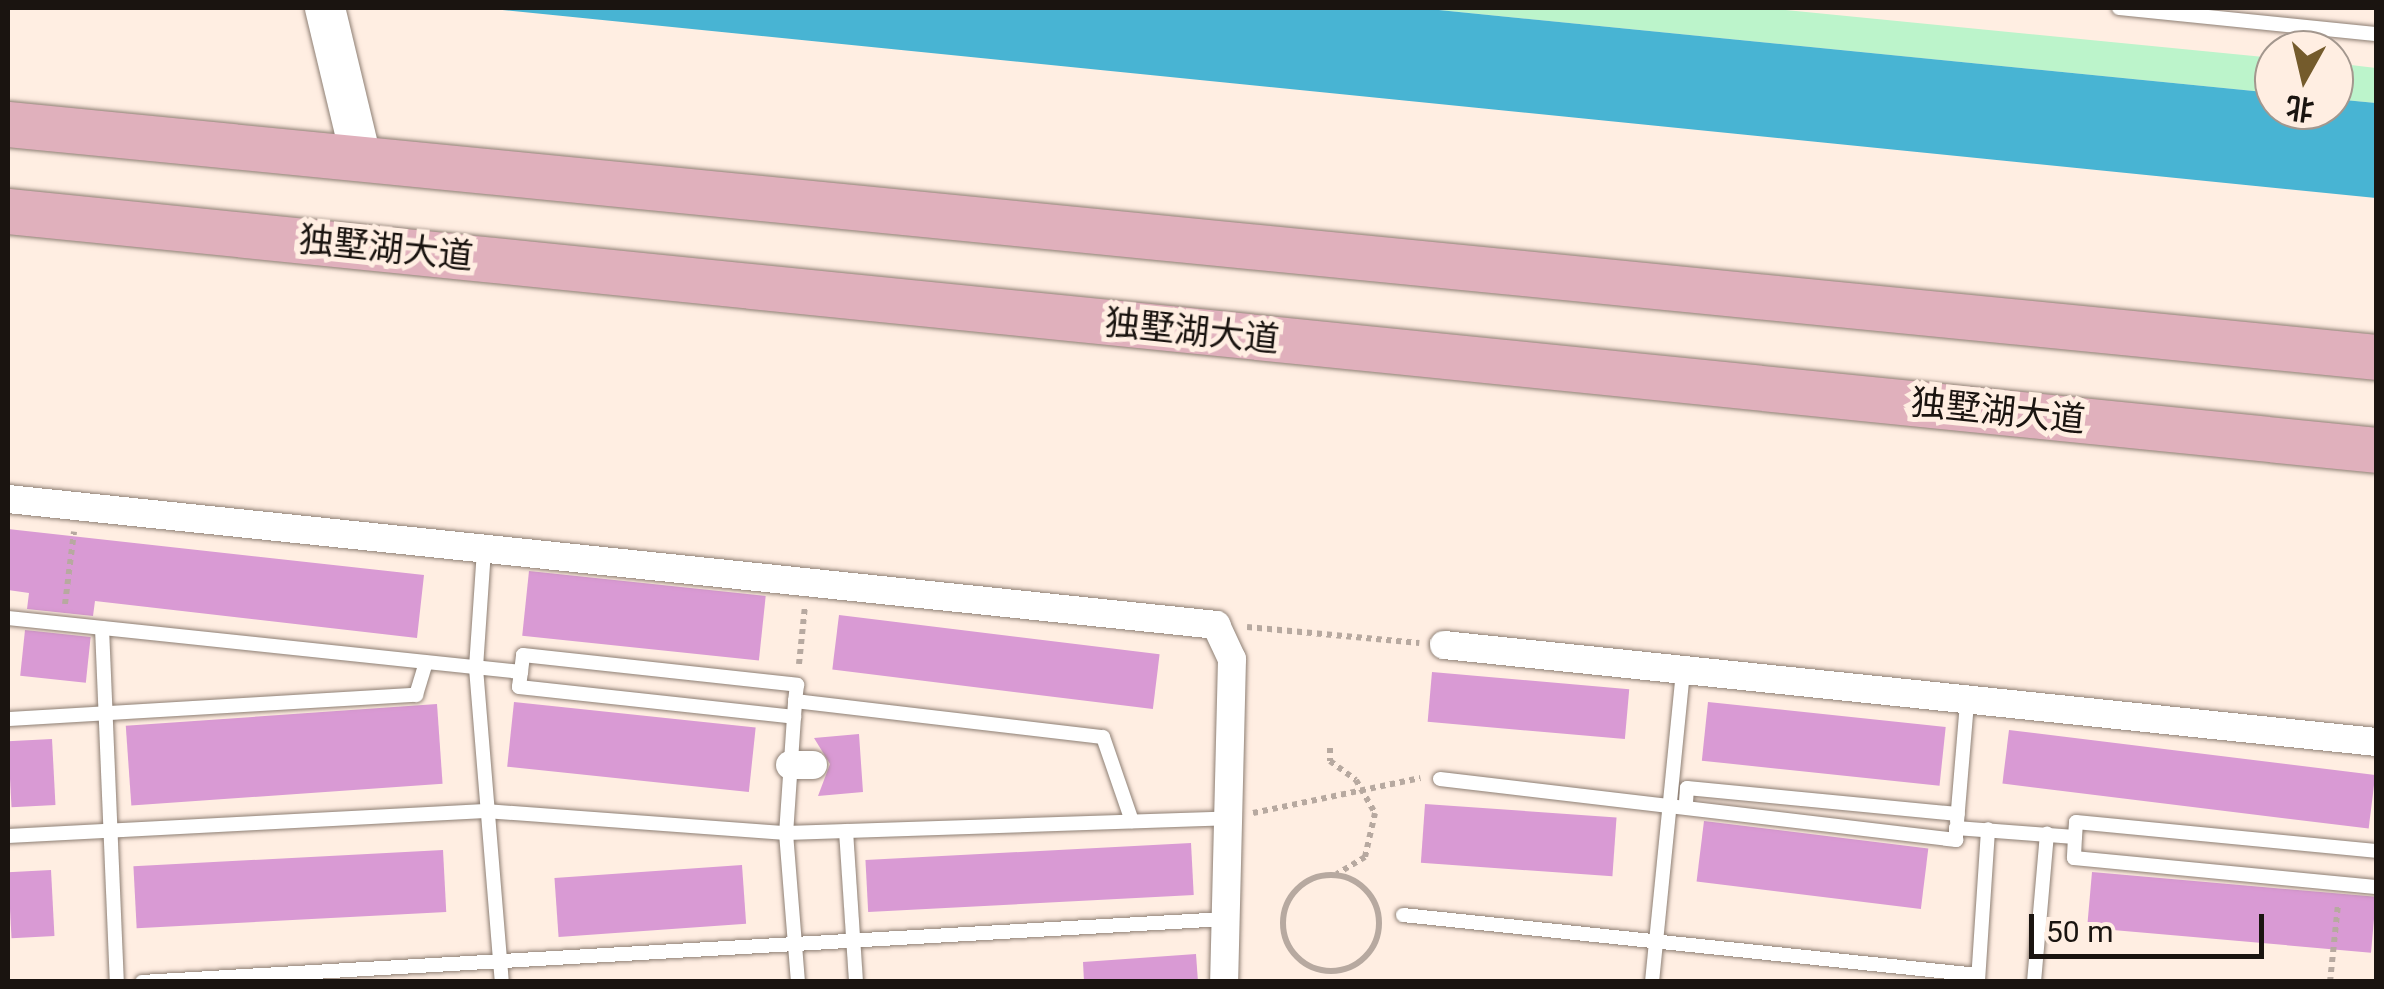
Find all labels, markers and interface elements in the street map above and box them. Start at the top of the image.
north arrow [2254,30,2354,130]
text: 北 [2284,90,2316,127]
street label: 独墅湖大道 [297,219,475,279]
street label: 独墅湖大道 [1103,302,1281,362]
street label: 独墅湖大道 [1909,382,2087,442]
scale bar [2034,894,2269,956]
text: 50 m [2046,914,2113,949]

